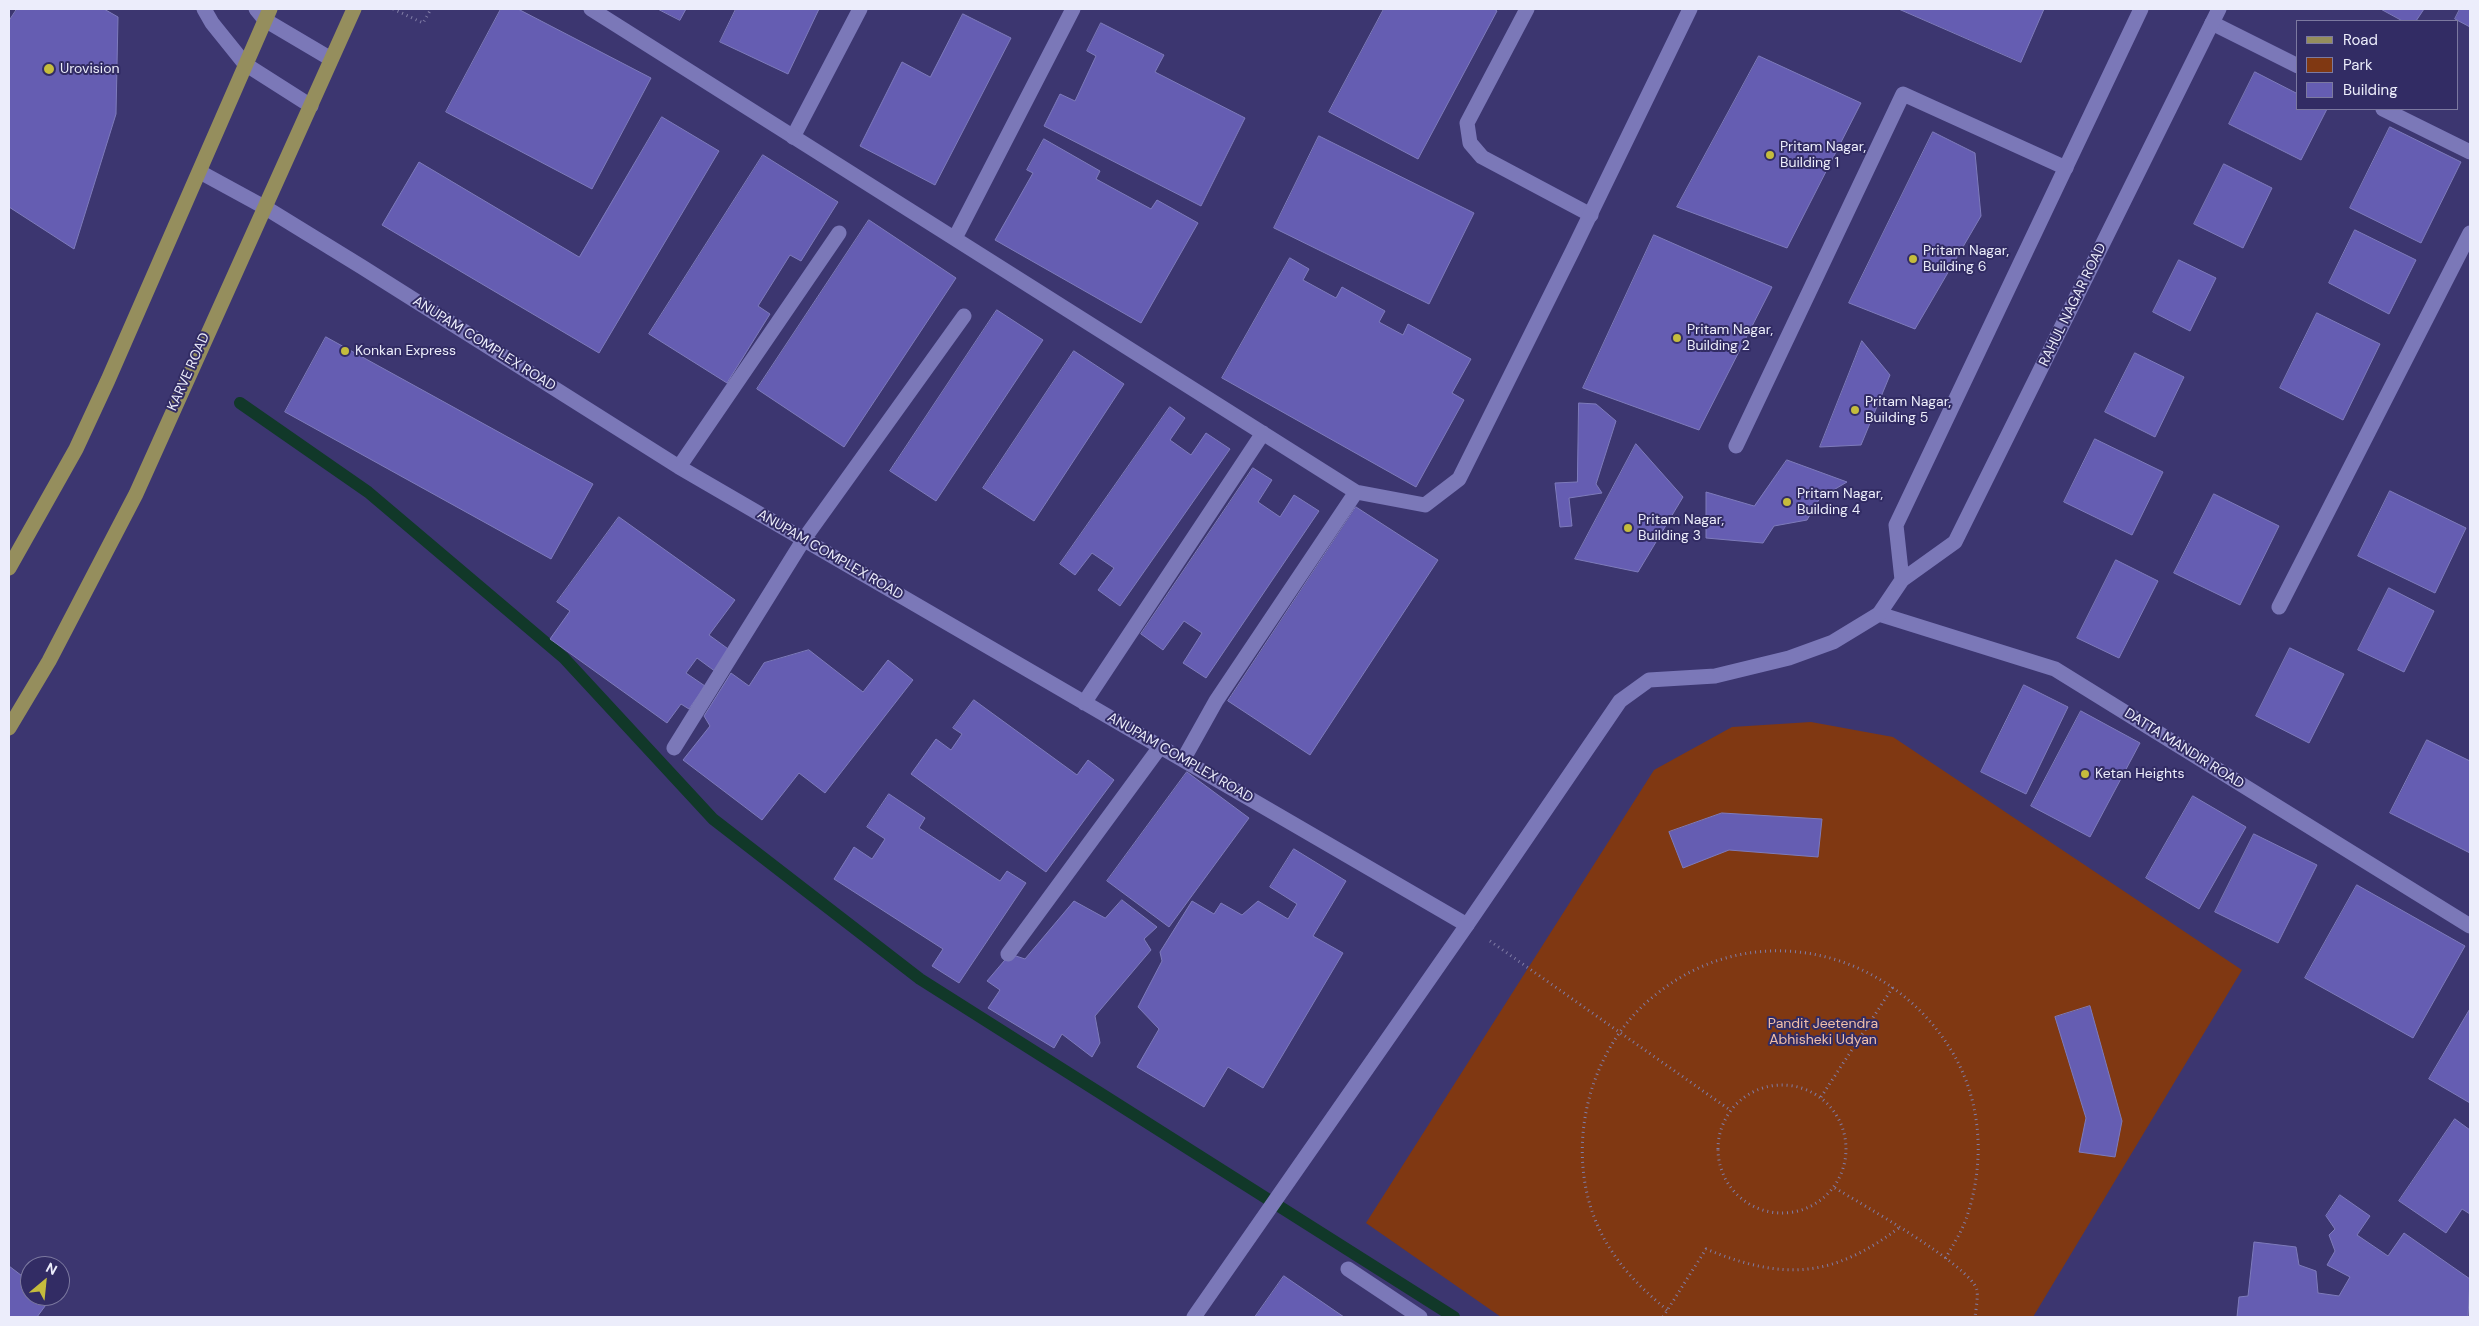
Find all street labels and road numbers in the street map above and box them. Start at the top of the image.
street label: RAHUL NAGAR ROAD [2036,241,2110,369]
street label: ANUPAM COMPLEX ROAD [409,293,559,395]
street label: KARVE ROAD [164,330,214,414]
street label: ANUPAM COMPLEX ROAD [754,506,906,604]
street label: DATTA MANDIR ROAD [2121,705,2247,793]
street label: ANUPAM COMPLEX ROAD [1104,709,1256,807]

